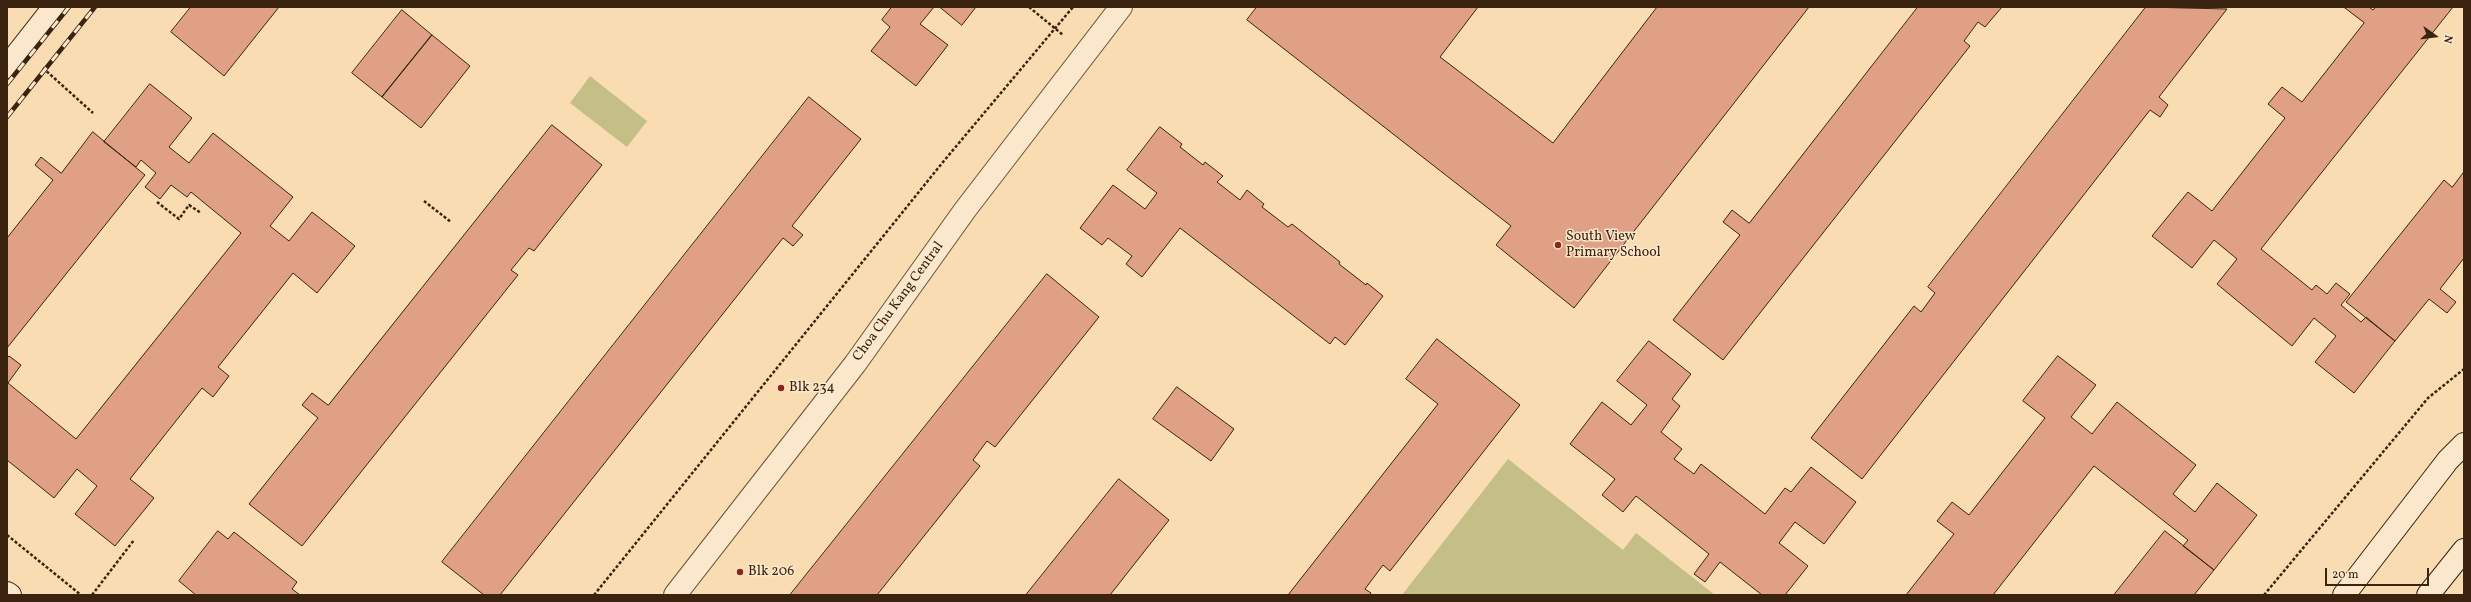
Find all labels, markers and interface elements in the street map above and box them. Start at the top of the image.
north arrow [2415,16,2455,56]
text: N [2439,33,2455,45]
place label: South View Primary School [1566,229,1661,262]
street label: Choa Chu Kang Central [850,239,948,365]
marker: South View Primary School [1553,240,1563,250]
place label: Blk 234 [789,380,835,396]
marker: Blk 234 [776,383,786,393]
scale bar [2327,560,2431,586]
place label: Blk 206 [748,564,794,580]
marker: Blk 206 [735,567,745,577]
text: 20 m [2332,567,2359,583]

